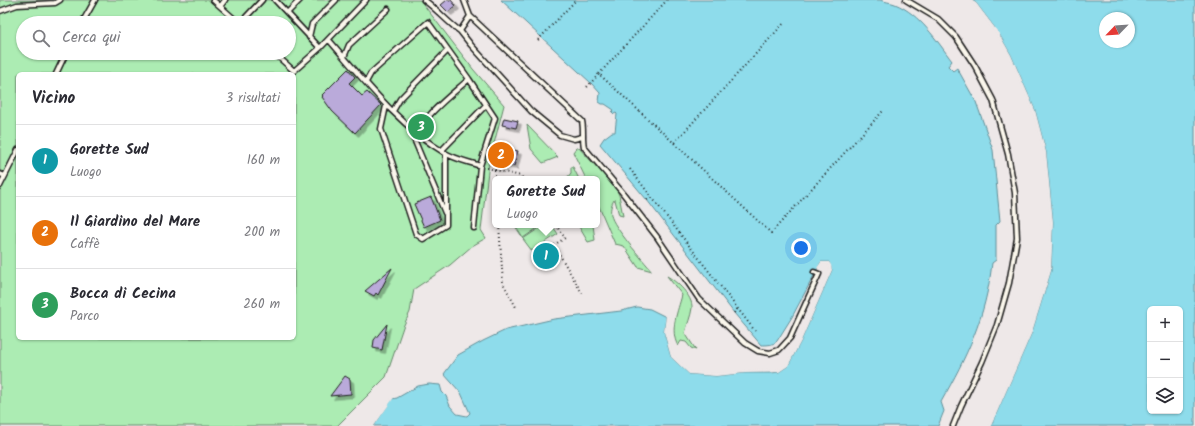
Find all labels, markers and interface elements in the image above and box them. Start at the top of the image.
north arrow [1099,12,1135,48]
search box [16,16,296,60]
text: Cerca qui [62,26,120,50]
icon: search [30,27,52,49]
text: Vicino [32,85,75,112]
text: 3 risultati [226,88,280,109]
pin: 3 [408,112,434,142]
text: Gorette Sud [70,138,149,162]
pin: 2 [488,140,514,170]
text: 1 [43,150,47,171]
text: 160 m [247,150,280,171]
text: Luogo [70,162,101,183]
popup [492,176,600,228]
text: Gorette Sud [507,180,585,204]
text: Luogo [507,204,538,225]
text: Il Giardino del Mare [70,210,200,234]
text: 2 [41,222,49,243]
text: 200 m [244,222,280,243]
text: Caffè [70,234,99,255]
your location [791,238,811,258]
pin: 1 [533,241,559,271]
text: Bocca di Cecina [70,282,176,306]
text: 3 [41,294,49,315]
text: 260 m [243,294,280,315]
text: Parco [70,306,99,327]
map controls [1147,306,1183,414]
button: + [1147,306,1183,342]
button: − [1147,342,1183,378]
button: layers [1147,378,1183,414]

